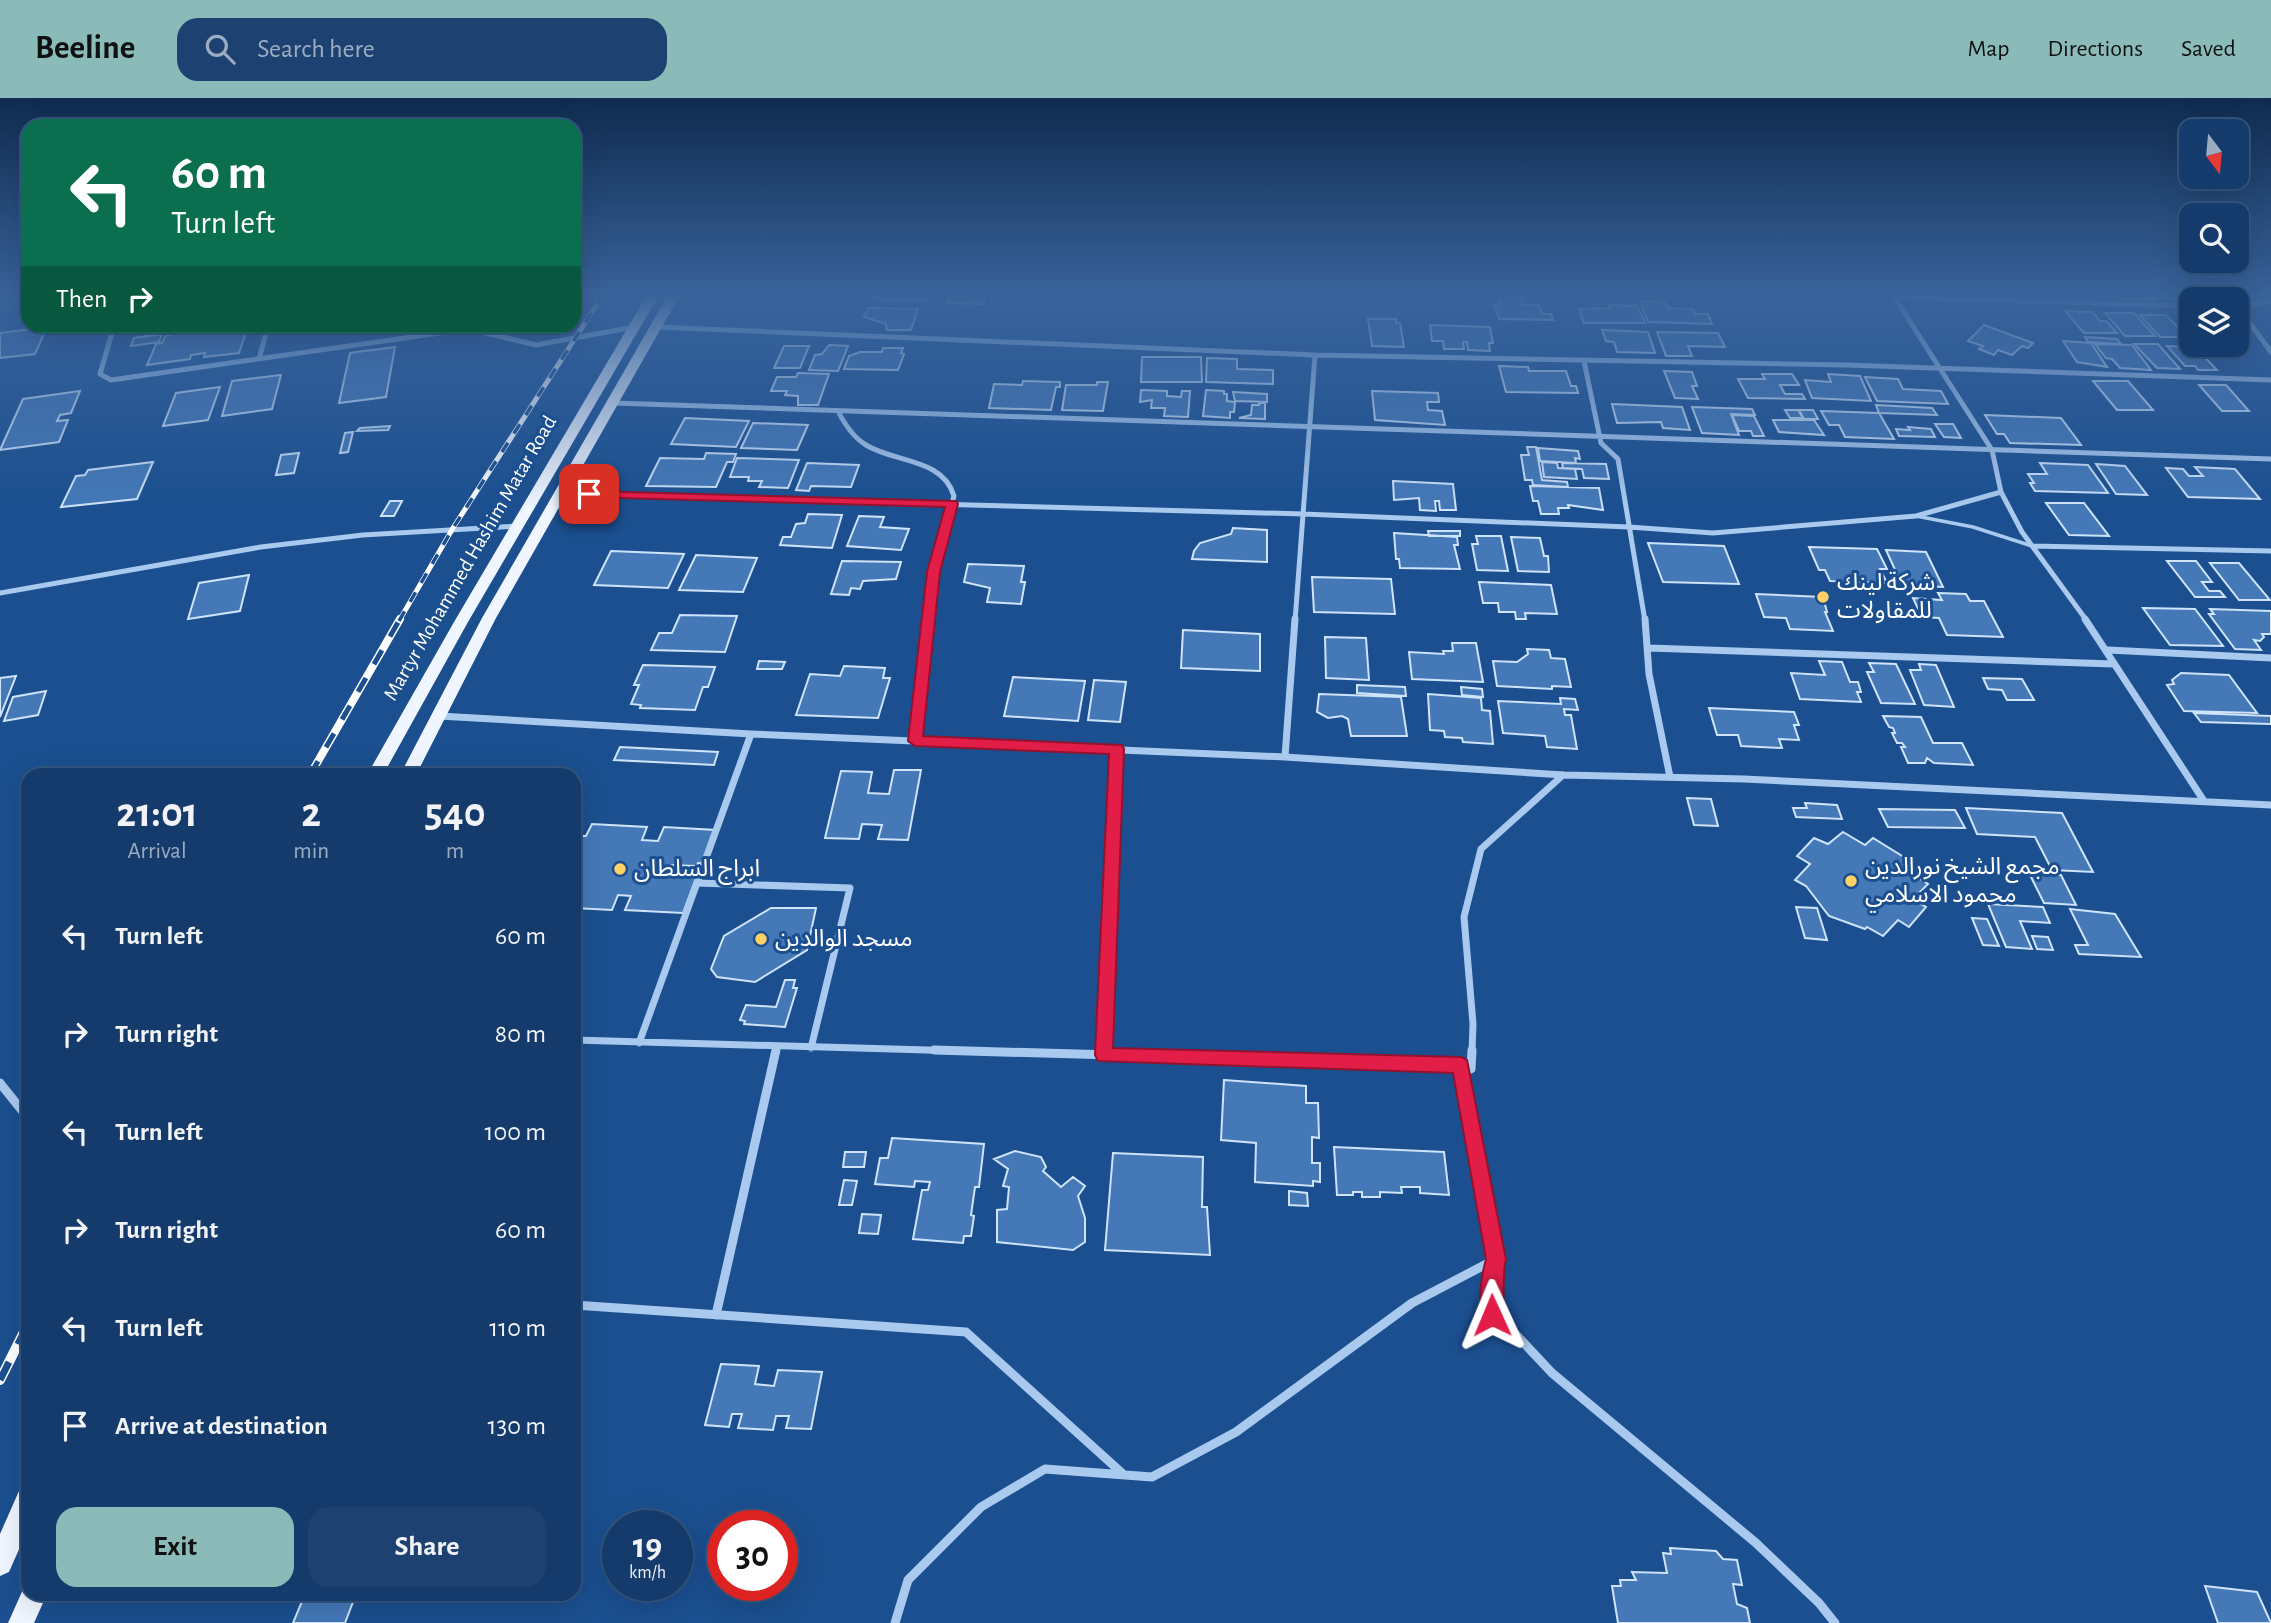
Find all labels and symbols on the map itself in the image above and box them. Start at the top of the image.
north arrow [2179,119,2249,189]
street label: Martyr Mohammed Hashim Matar Road [380,412,560,704]
pin [559,464,619,524]
place label: شركة لينك للمقاولات [1837,571,1935,624]
marker: شركة لينك للمقاولات [1815,589,1831,605]
place label: مجمع الشيخ نورالدين محمود الاسلامي [1865,855,2060,913]
place label: ابراج السلطان [634,857,760,885]
marker: ابراج السلطان [612,861,628,877]
marker: مجمع الشيخ نورالدين محمود الاسلامي [1843,873,1859,889]
place label: مسجد الوالدين [775,927,913,952]
marker: مسجد الوالدين [753,931,769,947]
position arrow [1455,1278,1529,1352]
speed limit sign: 30 [707,1510,798,1601]

